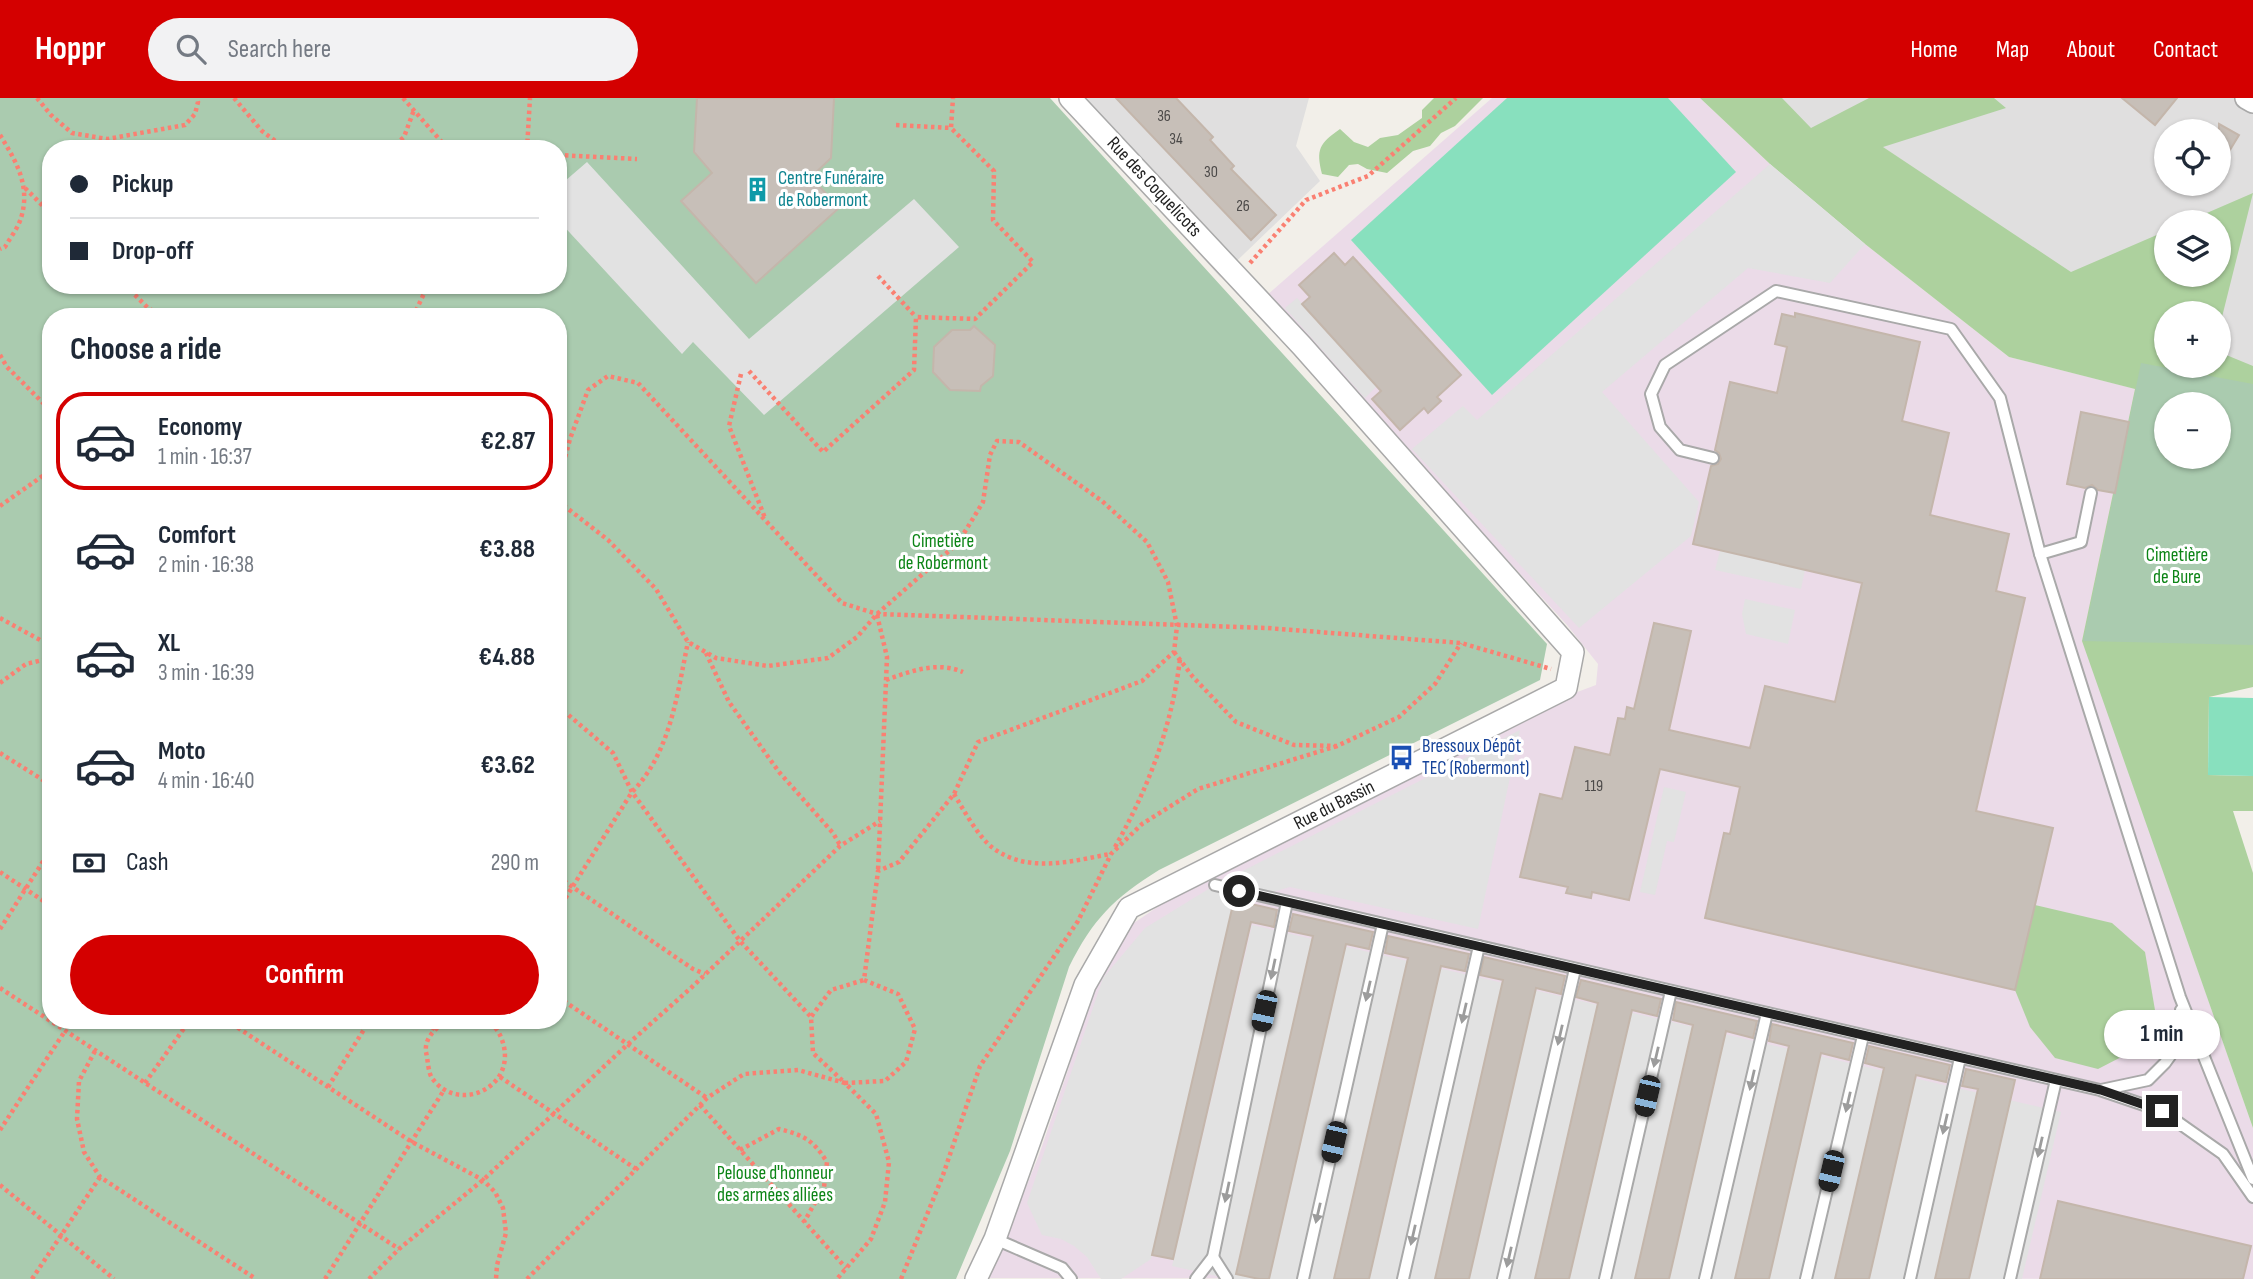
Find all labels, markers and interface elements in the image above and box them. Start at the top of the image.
search box [148,18,638,81]
text: Hoppr [35,29,106,69]
icon: search [172,30,210,68]
text: Search here [228,34,331,65]
text: Home [1910,35,1958,64]
text: Map [1996,35,2029,64]
text: About [2067,35,2115,64]
text: Contact [2153,35,2218,64]
house number: 36 [1157,107,1171,126]
map controls [2154,119,2231,469]
button: locate [2154,119,2231,196]
house number: 34 [1169,130,1183,149]
street label: Rue des Coquelicots [1102,132,1206,242]
house number: 30 [1204,163,1218,182]
place label: Centre Funéraire de Robermont [778,167,884,212]
text: Pickup [112,169,174,200]
building icon: Centre Funéraire de Robermont [744,175,772,203]
house number: 26 [1236,197,1250,216]
button: layers [2154,210,2231,287]
text: Drop-off [112,236,193,267]
button: + [2154,301,2231,378]
text: Choose a ride [70,330,222,369]
button: − [2154,392,2231,469]
icon: car [74,410,137,473]
text: Economy [158,412,242,443]
text: €2.87 [481,426,535,457]
text: 1 min · 16:37 [158,443,252,471]
icon: car [74,518,137,581]
text: Comfort [158,520,236,551]
park label: Cimetière de Robermont [898,530,988,575]
text: €3.88 [479,534,535,565]
park label: Cimetière de Bure [2146,544,2208,589]
text: 2 min · 16:38 [158,551,254,579]
icon: car [74,626,137,689]
text: XL [158,628,180,659]
text: €4.88 [478,642,535,673]
text: 3 min · 16:39 [158,659,254,687]
icon: car [74,734,137,797]
place label: Bressoux Dépôt TEC (Robermont) [1422,735,1529,780]
text: Moto [158,736,206,767]
bus stop icon: Bressoux Dépôt TEC (Robermont) [1388,743,1416,771]
text: €3.62 [480,750,535,781]
text: 4 min · 16:40 [158,767,254,795]
street label: Rue du Bassin [1290,775,1378,835]
house number: 119 [1585,777,1603,796]
icon: cash [70,844,108,882]
text: Cash [126,847,169,878]
text: 290 m [491,849,539,877]
route start [1223,875,1255,907]
button: Confirm [70,935,539,1015]
one-way arrow [1267,958,1278,980]
one-way arrow [1362,980,1373,1002]
car [1250,988,1279,1034]
one-way arrow [1458,1002,1469,1024]
callout: 1 min [2104,1010,2220,1058]
text: 1 min [2141,1020,2183,1048]
one-way arrow [1554,1024,1565,1046]
one-way arrow [1650,1046,1661,1068]
one-way arrow [1746,1069,1757,1091]
car [1633,1073,1662,1119]
one-way arrow [1842,1091,1853,1113]
route end [2146,1095,2178,1127]
one-way arrow [1939,1113,1950,1135]
car [1320,1119,1349,1165]
one-way arrow [2035,1136,2046,1158]
car [1817,1148,1846,1194]
park label: Pelouse d'honneur des armées alliées [717,1162,834,1207]
one-way arrow [1221,1181,1232,1203]
one-way arrow [1313,1202,1324,1224]
one-way arrow [1407,1224,1418,1246]
one-way arrow [1503,1246,1514,1268]

